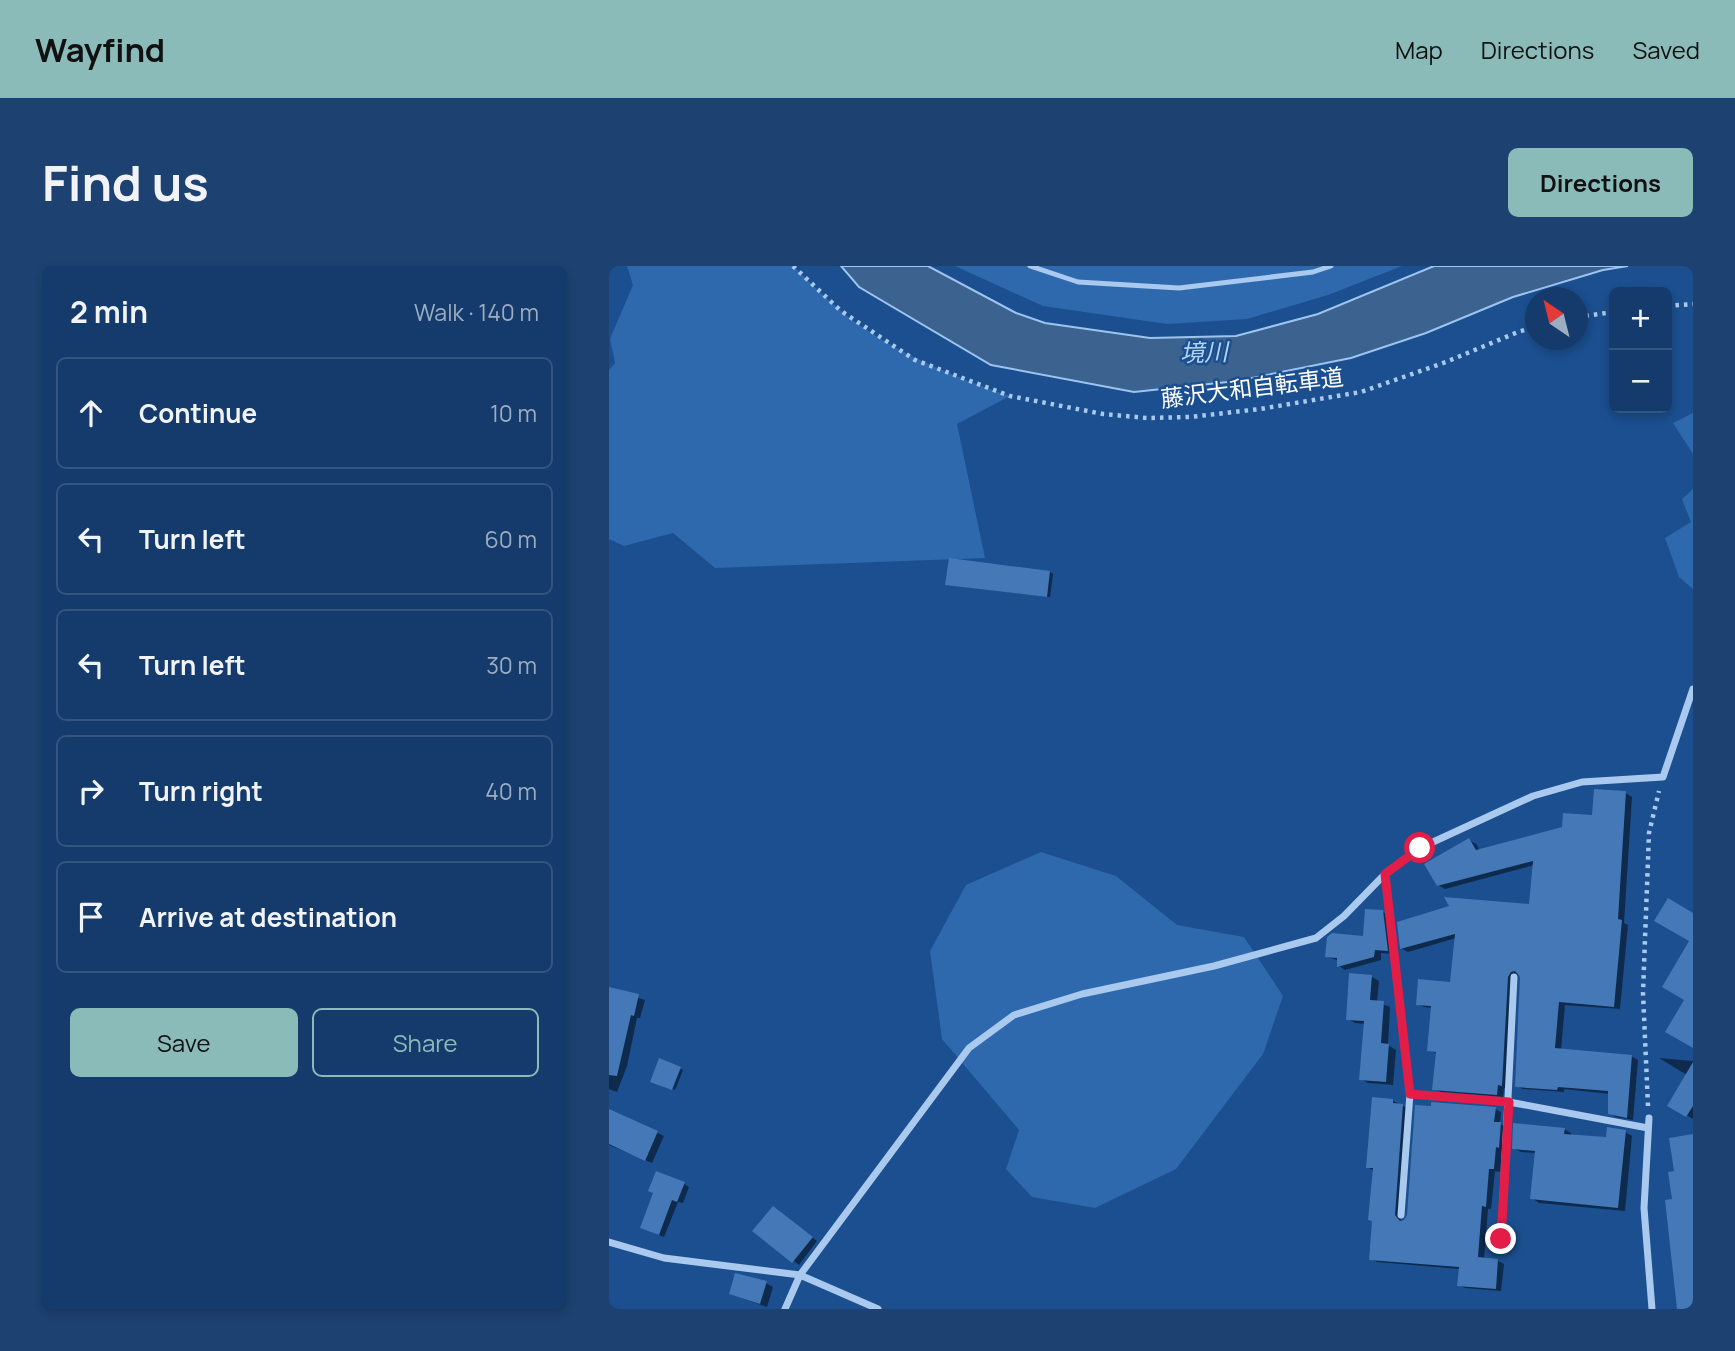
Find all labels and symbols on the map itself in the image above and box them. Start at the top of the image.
north arrow [1525,287,1588,350]
water label: 境川 [1179,334,1232,369]
street label: 藤沢大和自転車道 [1159,360,1345,414]
route start [1404,832,1435,863]
route end [1485,1223,1516,1254]

